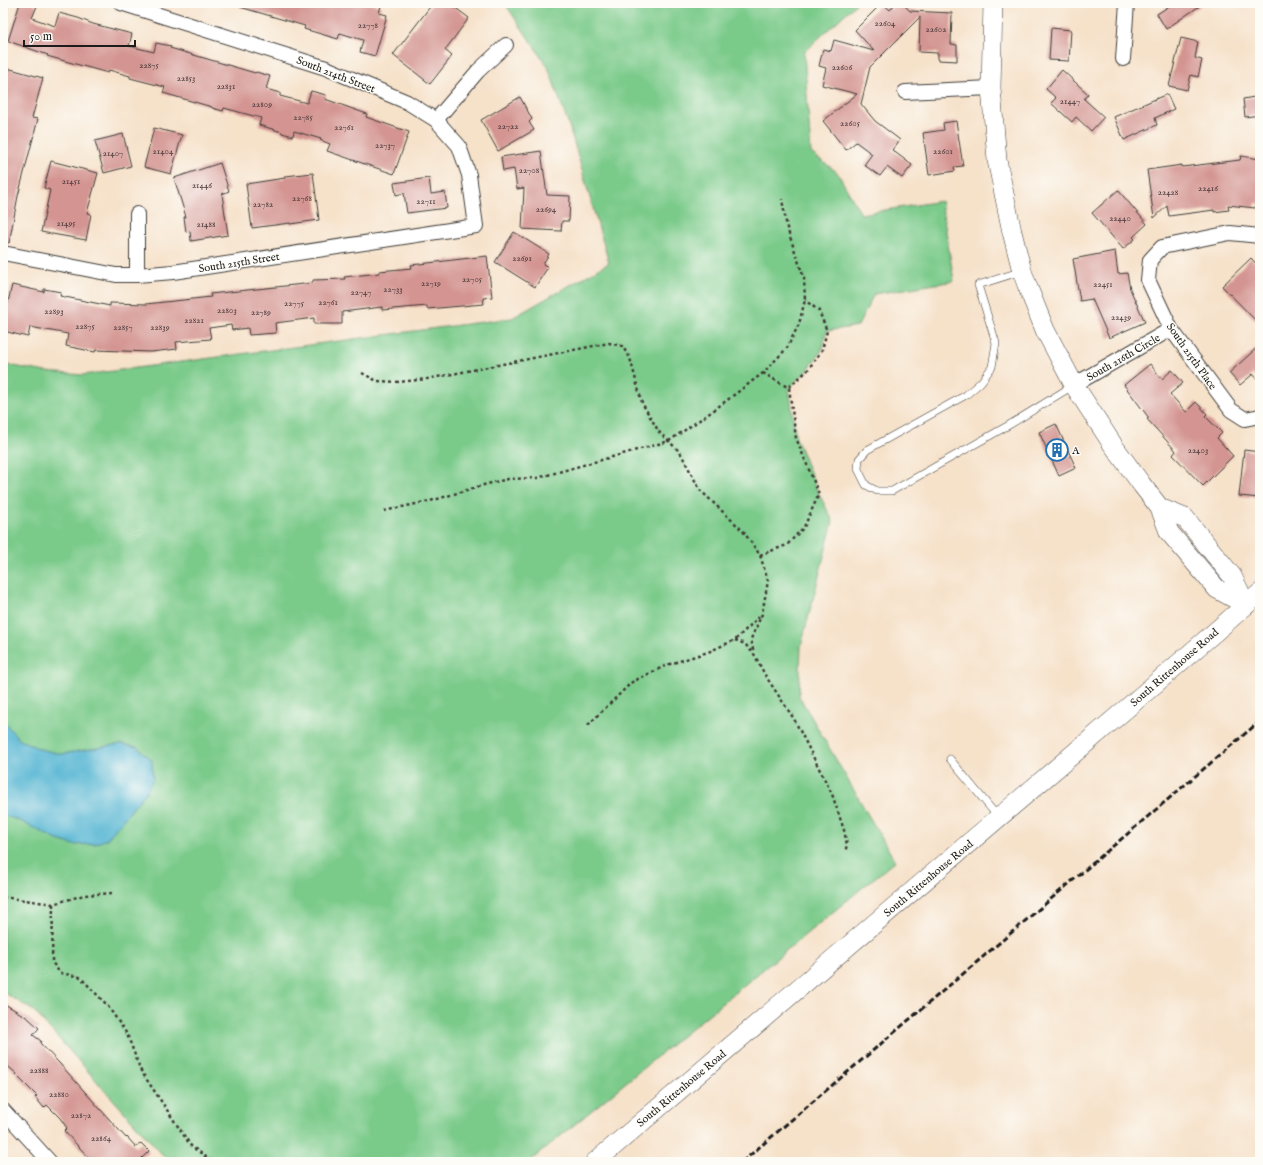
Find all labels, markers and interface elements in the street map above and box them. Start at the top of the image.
house number: 22604 [874,18,896,29]
house number: 22778 [358,20,379,31]
scale bar [24,22,135,48]
house number: 22602 [926,24,946,35]
text: 50 m [30,29,52,44]
street label: South 214th Street [294,53,377,96]
house number: 22875 [139,60,159,71]
house number: 22606 [832,62,852,73]
house number: 22853 [177,73,195,84]
house number: 22831 [217,81,235,92]
house number: 21447 [1060,96,1080,107]
house number: 22809 [252,99,272,110]
house number: 22785 [293,112,313,123]
house number: 22605 [840,118,861,129]
house number: 22722 [497,121,519,132]
house number: 22761 [334,122,354,133]
house number: 22737 [375,140,395,151]
house number: 21404 [153,146,174,157]
house number: 22601 [933,146,953,157]
house number: 21407 [103,148,123,159]
house number: 22708 [519,165,540,176]
house number: 21451 [62,176,80,187]
house number: 21446 [192,180,212,191]
house number: 22416 [1198,183,1218,194]
house number: 22428 [1158,187,1179,198]
house number: 22768 [292,193,312,204]
house number: 22711 [416,196,436,207]
house number: 22782 [253,199,273,210]
house number: 22694 [536,204,557,215]
house number: 22440 [1109,213,1131,224]
house number: 21495 [56,218,76,229]
house number: 21488 [196,219,216,230]
street label: South 215th Street [198,250,281,276]
house number: 22691 [512,253,532,264]
house number: 22705 [462,274,483,285]
house number: 22719 [421,278,441,289]
house number: 22451 [1093,279,1113,290]
house number: 22733 [383,284,403,295]
house number: 22747 [351,287,371,298]
house number: 22761 [318,297,338,308]
house number: 22775 [284,298,305,309]
house number: 22803 [217,305,237,316]
house number: 22893 [44,306,64,317]
house number: 22789 [251,307,271,318]
house number: 22439 [1111,312,1131,323]
house number: 22821 [184,315,204,326]
street label: South 215th Place [1163,320,1219,393]
house number: 22875 [75,321,95,332]
house number: 22857 [113,322,133,333]
house number: 22839 [150,322,170,333]
street label: South 216th Circle [1084,331,1163,385]
building icon: A [1044,437,1070,463]
place label: A [1071,444,1080,458]
house number: 22403 [1188,445,1208,456]
street label: South Rittenhouse Road [1128,625,1222,710]
street label: South Rittenhouse Road [881,837,976,920]
street label: South Rittenhouse Road [634,1047,729,1130]
house number: 22888 [29,1065,49,1076]
house number: 22880 [49,1089,69,1100]
house number: 22872 [71,1110,91,1121]
house number: 22864 [91,1133,112,1144]

